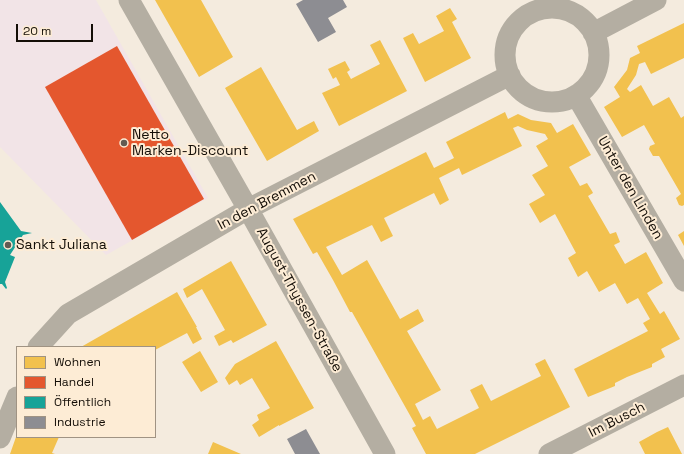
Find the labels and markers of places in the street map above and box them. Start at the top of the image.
place label: Netto Marken-Discount [132,127,248,160]
marker: Netto Marken-Discount [119,138,129,148]
place label: Sankt Juliana [16,237,107,253]
marker: Sankt Juliana [3,240,13,250]

